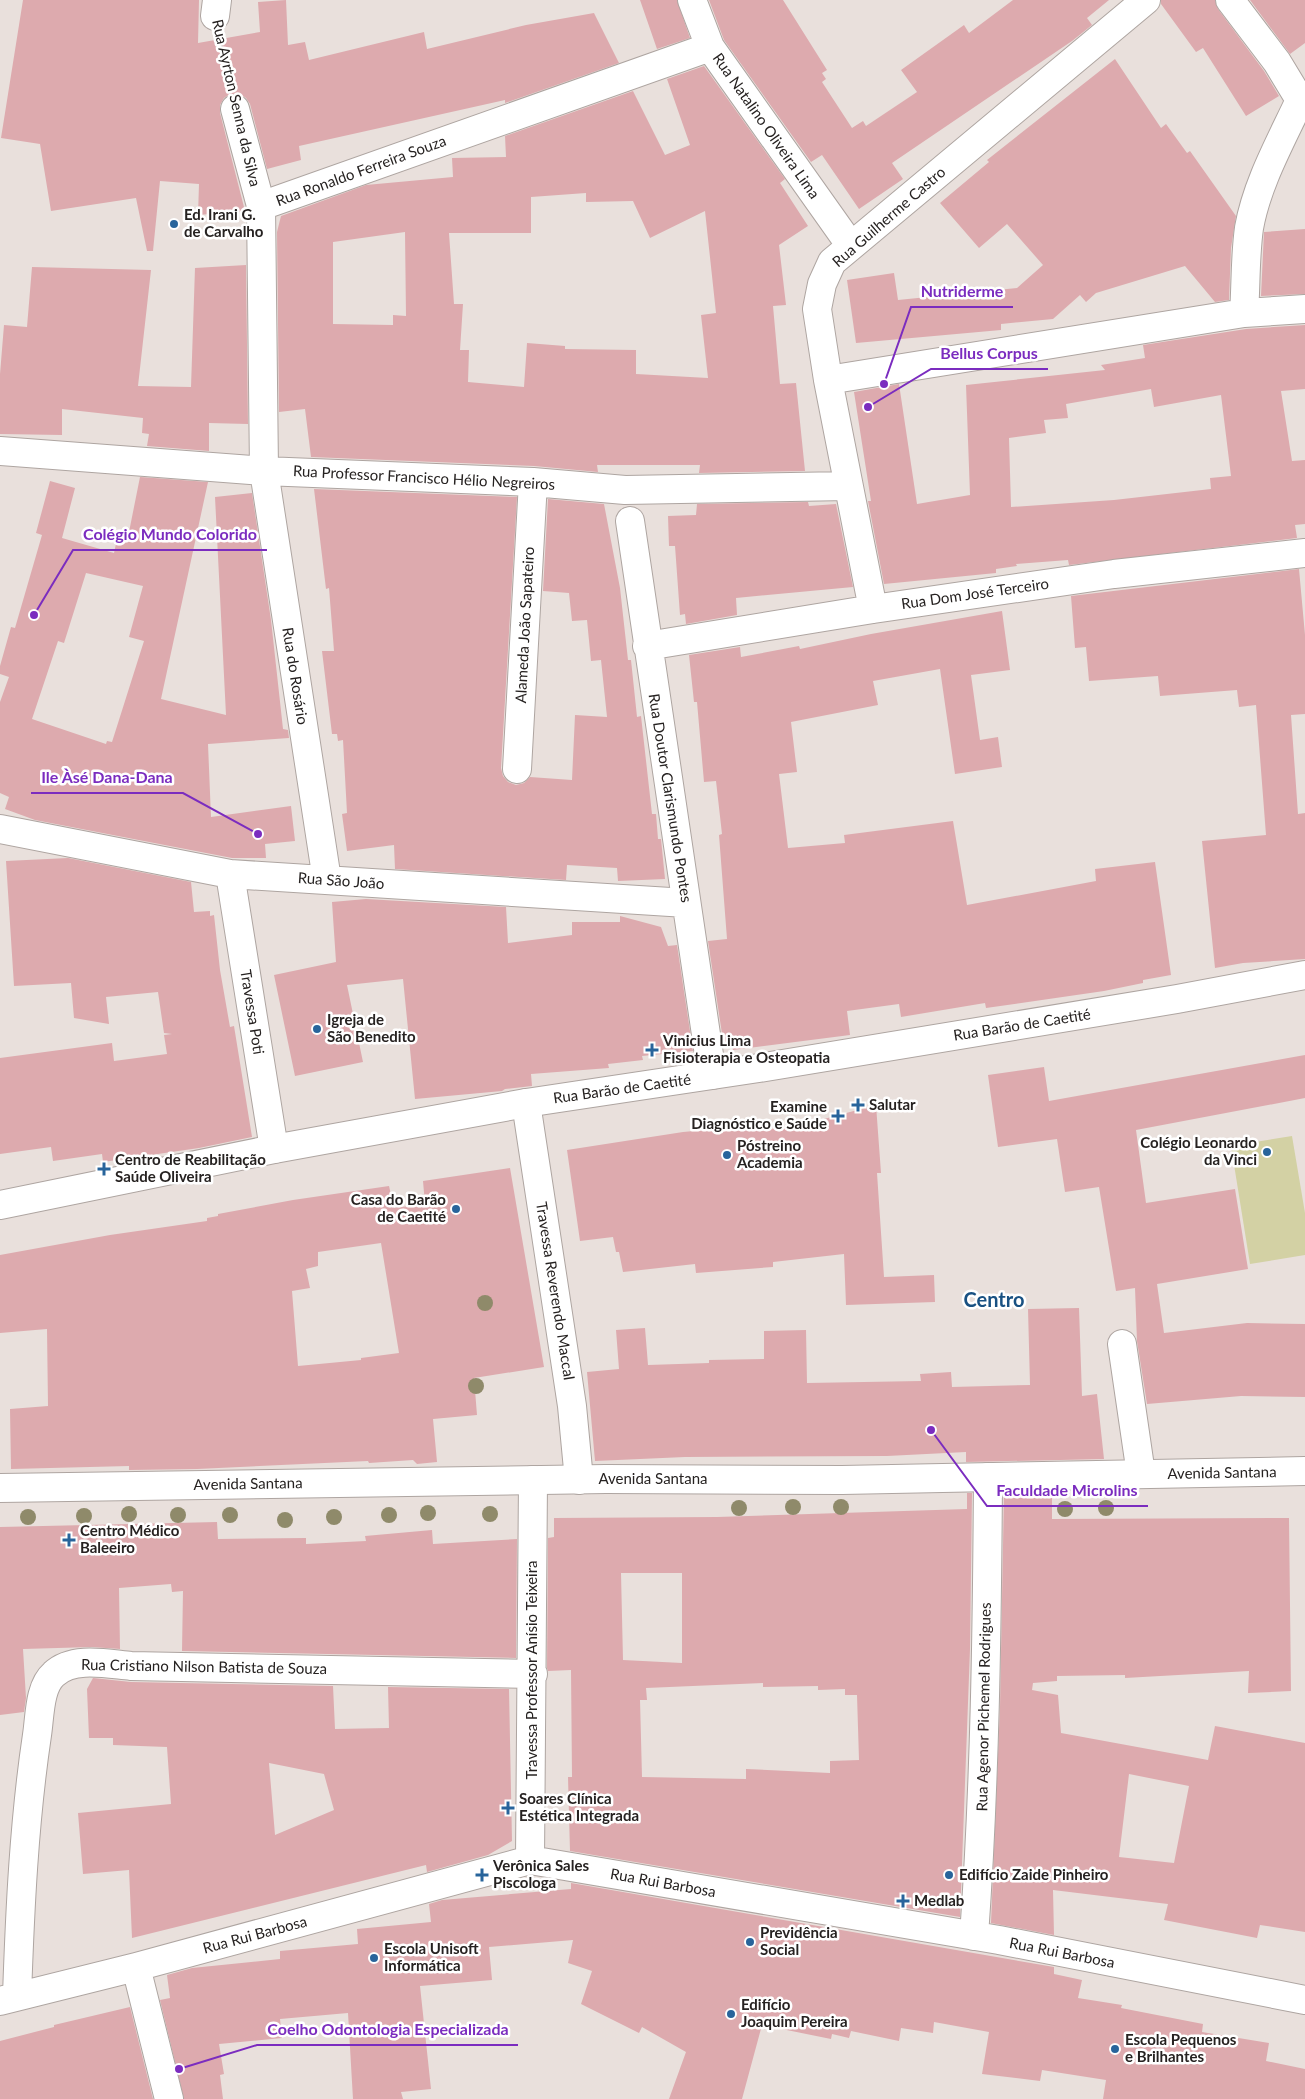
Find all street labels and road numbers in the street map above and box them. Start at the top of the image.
street label: Rua Ayrton Senna da Silva [209,17,265,188]
street label: Rua Natalino Oliveira Lima [710,49,824,202]
street label: Rua Ronaldo Ferreira Souza [273,131,448,209]
street label: Rua Guilherme Castro [828,162,949,270]
street label: Rua Professor Francisco Hélio Negreiros [292,461,556,493]
street label: Alameda João Sapateiro [511,546,537,704]
street label: Rua Dom José Terceiro [900,574,1050,612]
street label: Rua do Rosário [279,626,313,726]
street label: Rua Doutor Clarismundo Pontes [646,692,696,904]
street label: Rua São João [297,868,385,892]
street label: Travessa Poti [237,968,269,1056]
street label: Rua Barão de Caetité [952,1004,1092,1044]
street label: Rua Barão de Caetité [552,1069,692,1107]
street label: Travessa Reverendo Maccal [533,1200,579,1381]
street label: Avenida Santana [1167,1462,1277,1482]
street label: Avenida Santana [598,1469,708,1487]
street label: Avenida Santana [193,1473,303,1493]
street label: Travessa Professor Anísio Teixeira [522,1561,540,1779]
street label: Rua Agenor Pichemel Rodrigues [972,1602,994,1812]
street label: Rua Cristiano Nilson Batista de Souza [81,1655,327,1677]
street label: Rua Rui Barbosa [609,1864,717,1900]
street label: Rua Rui Barbosa [201,1911,309,1957]
street label: Rua Rui Barbosa [1008,1933,1116,1971]

